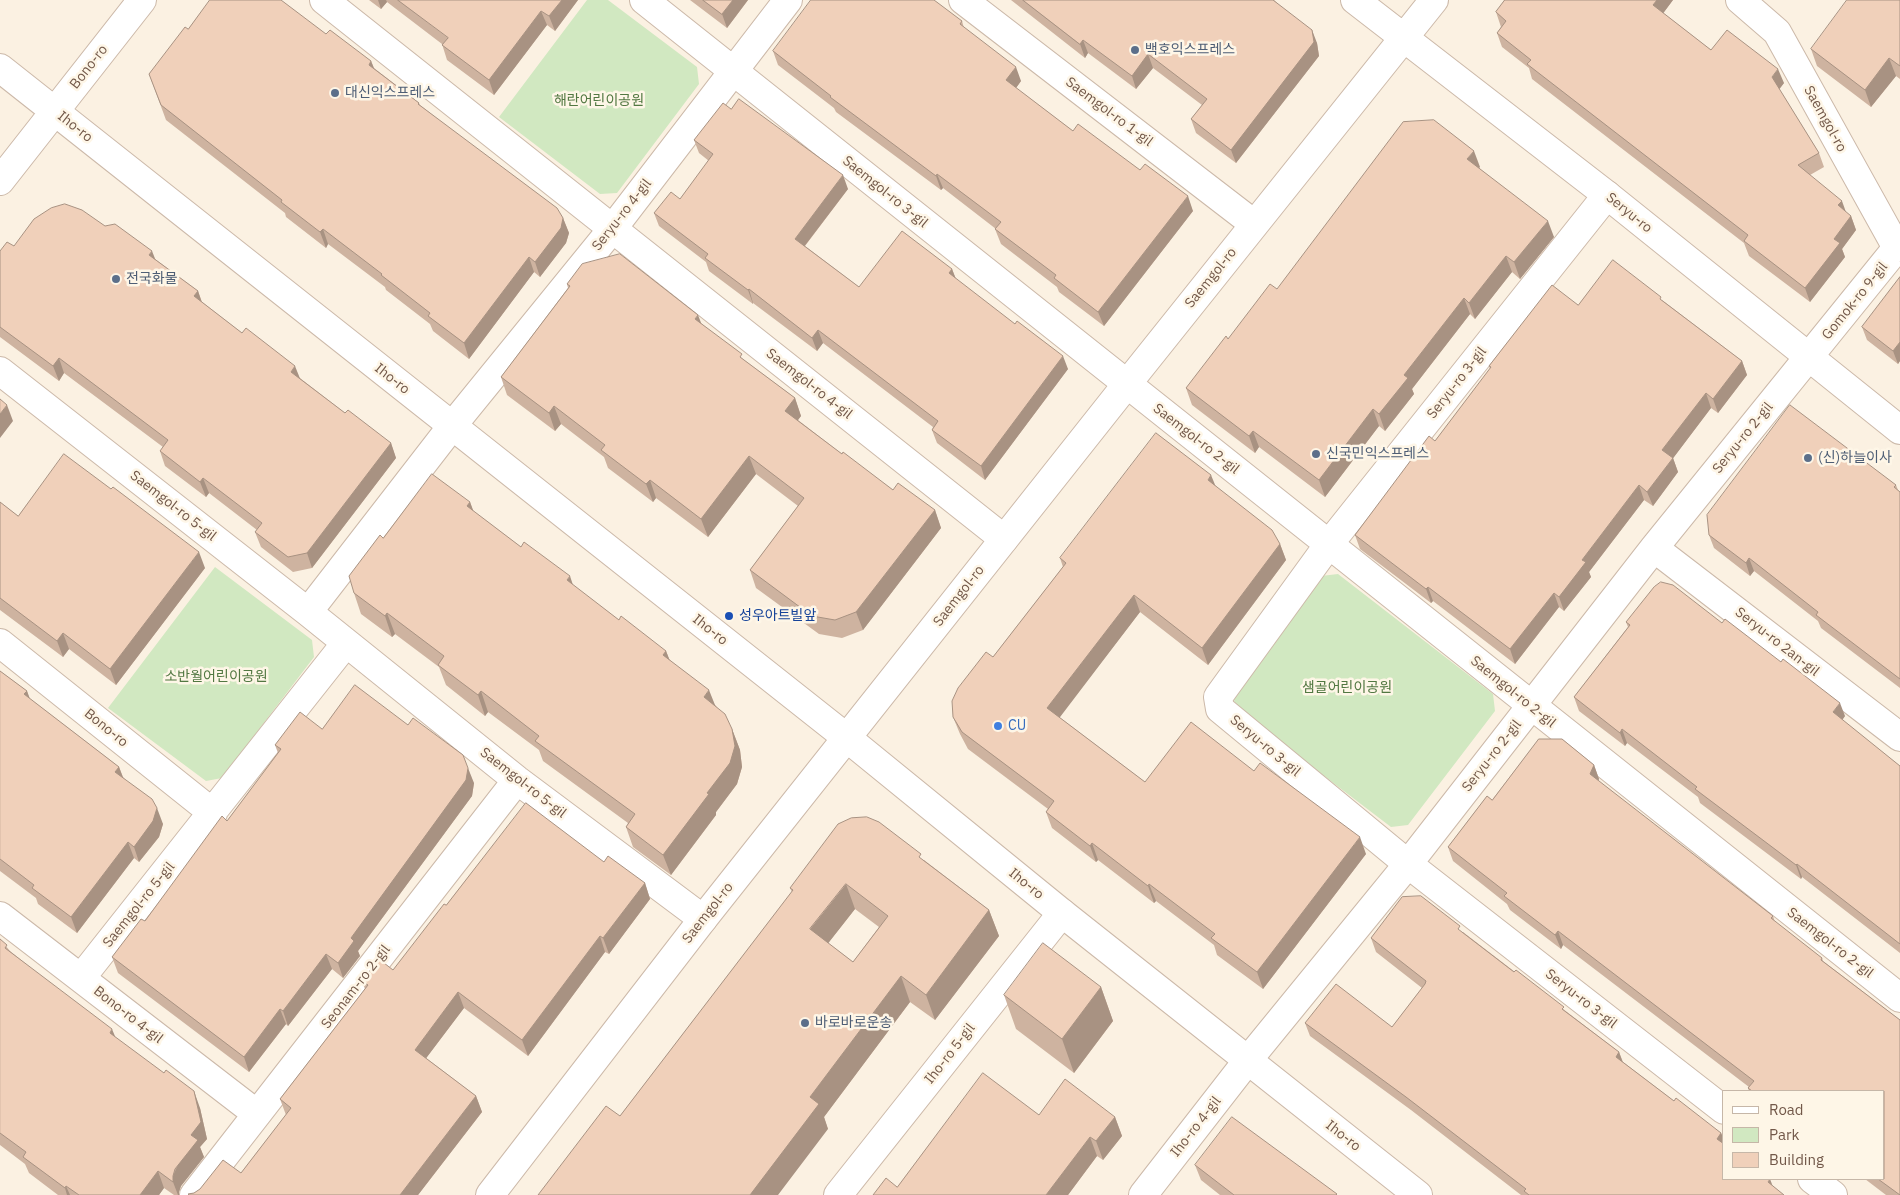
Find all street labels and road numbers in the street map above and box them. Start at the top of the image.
street label: Bono-ro [67,42,111,92]
street label: Saemgol-ro 1-gil [1062,74,1156,150]
street label: Saemgol-ro [1800,83,1850,155]
street label: Iho-ro [54,108,96,146]
street label: Saemgol-ro 3-gil [839,152,931,232]
street label: Seryu-ro 4-gil [589,176,655,254]
street label: Seryu-ro [1603,189,1655,237]
street label: Saemgol-ro [1182,244,1240,312]
street label: Gomok-ro 9-gil [1819,259,1891,343]
street label: Seryu-ro 3-gil [1424,344,1490,422]
street label: Saemgol-ro 4-gil [763,345,855,423]
street label: Iho-ro [371,360,413,398]
street label: Seryu-ro 2-gil [1709,399,1777,477]
street label: Saemgol-ro 2-gil [1150,400,1242,478]
street label: Saemgol-ro 5-gil [127,467,219,545]
street label: Saemgol-ro [930,562,988,630]
street label: Seryu-ro 2an-gil [1732,604,1822,680]
street label: Iho-ro [689,611,731,649]
street label: Saemgol-ro 2-gil [1467,652,1559,732]
street label: Bono-ro [81,705,131,751]
street label: Seryu-ro 3-gil [1226,712,1304,780]
street label: Seryu-ro 2-gil [1459,717,1525,795]
street label: Saemgol-ro 5-gil [477,744,569,822]
street label: Saemgol-ro 5-gil [99,859,179,951]
street label: Iho-ro [1005,865,1047,903]
street label: Saemgol-ro [679,879,737,947]
street label: Saemgol-ro 2-gil [1784,904,1876,982]
street label: Seonam-ro 2-gil [318,942,394,1032]
street label: Seryu-ro 3-gil [1542,966,1620,1032]
street label: Bono-ro 4-gil [90,983,166,1047]
street label: Iho-ro 5-gil [921,1020,979,1088]
street label: Iho-ro 4-gil [1167,1093,1225,1161]
street label: Iho-ro [1322,1117,1364,1155]

